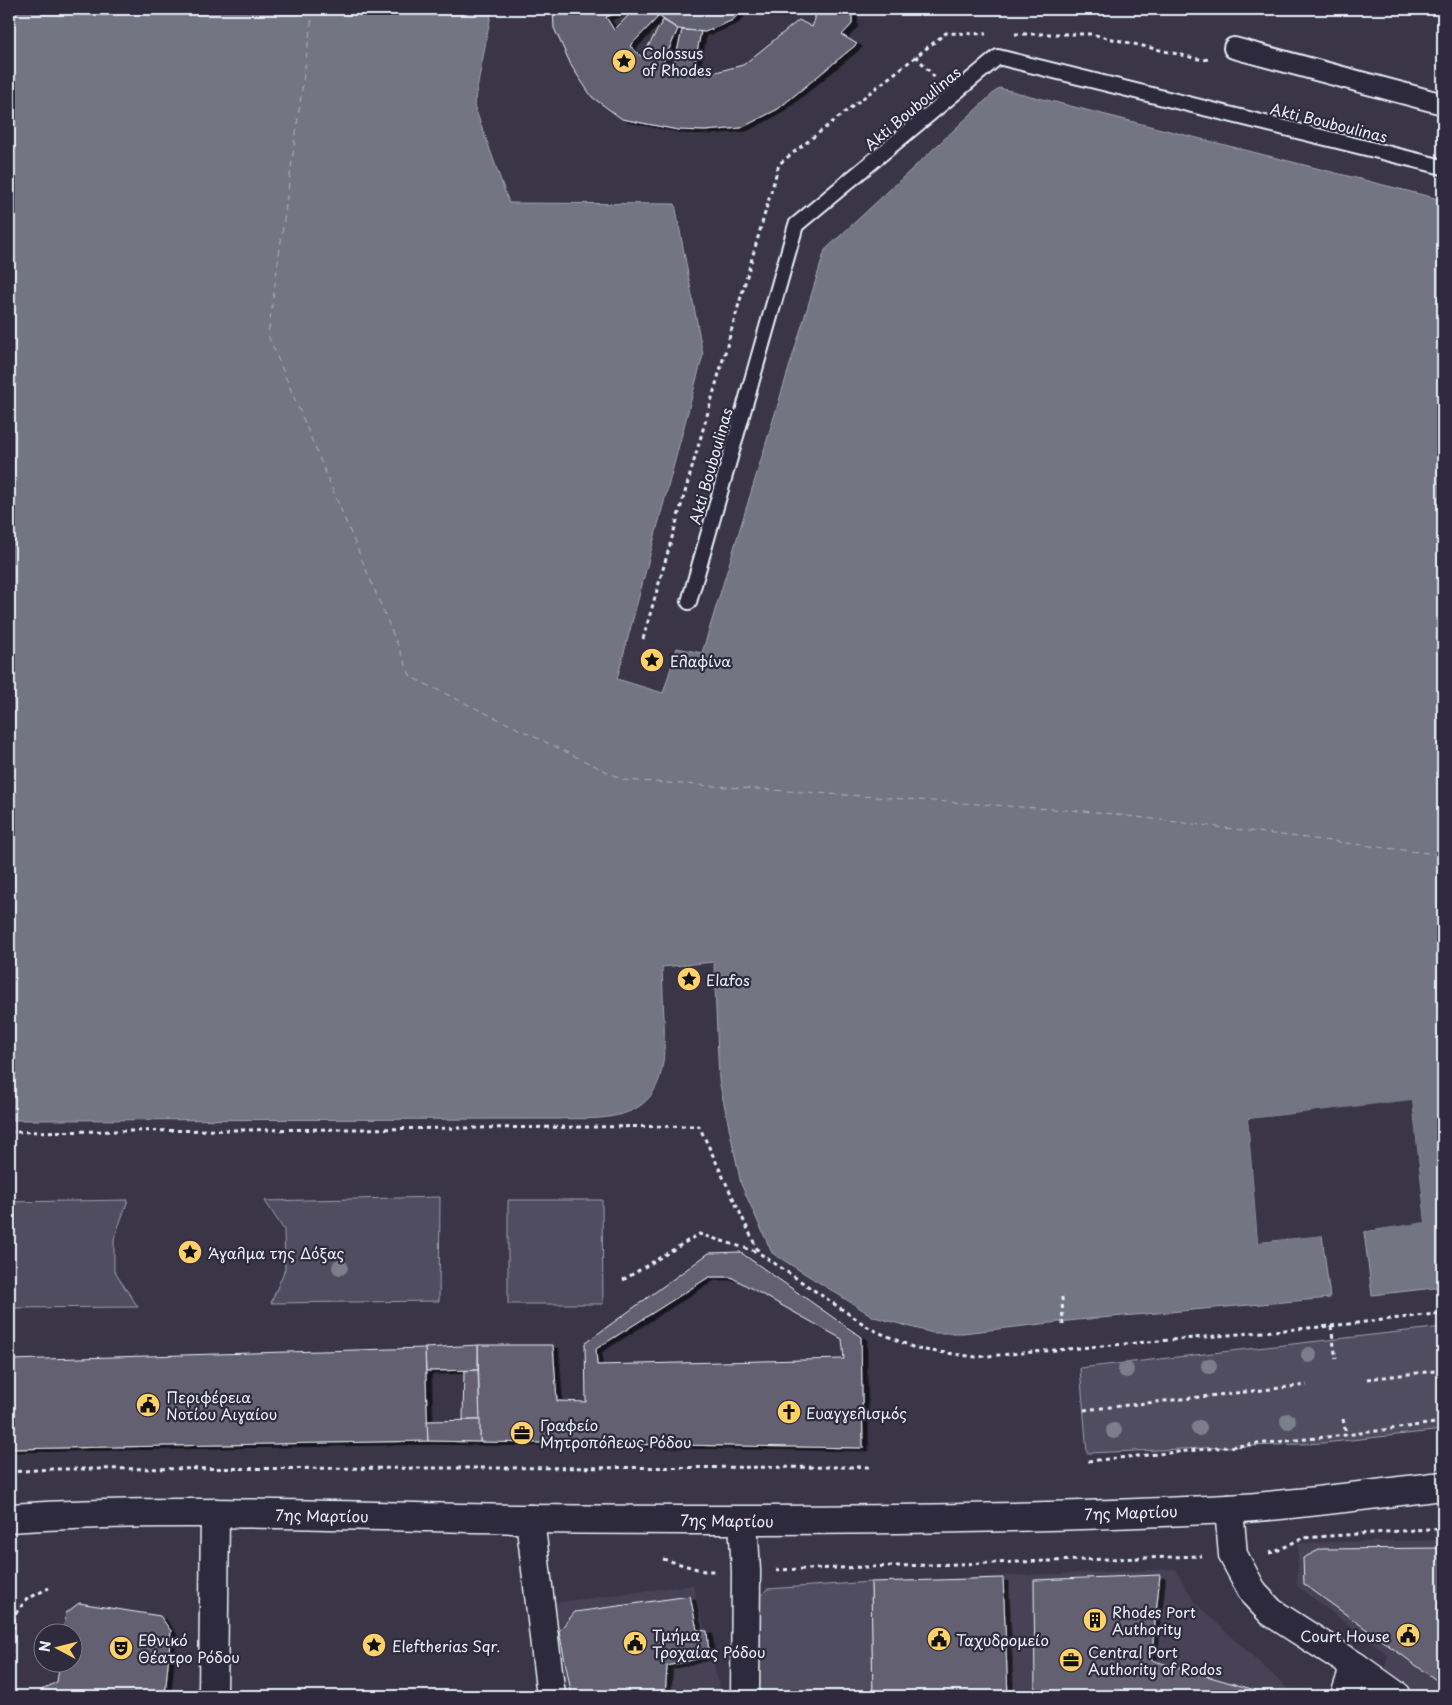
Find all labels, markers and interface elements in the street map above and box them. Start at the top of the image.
place label: Colossus of Rhodes [642,41,712,81]
place icon: Colossus of Rhodes [611,48,637,74]
street label: Akti Bouboulinas [859,60,966,155]
street label: Akti Bouboulinas [1268,96,1390,148]
street label: Akti Bouboulinas [682,405,738,527]
place icon: Ελαφίνα [639,647,665,673]
place label: Ελαφίνα [670,649,731,672]
place icon: Elafos [676,966,702,992]
place label: Elafos [706,968,750,991]
place icon: Άγαλμα της Δόξας [177,1239,203,1265]
place label: Άγαλμα της Δόξας [208,1241,345,1264]
place label: Περιφέρεια Νοτίου Αιγαίου [166,1385,277,1425]
public building icon: Περιφέρεια Νοτίου Αιγαίου [135,1392,161,1418]
church icon: Ευαγγελισμός [776,1399,802,1425]
place label: Ευαγγελισμός [806,1401,907,1424]
place label: Γραφείο Μητροπόλεως Ρόδου [540,1413,692,1453]
office icon: Γραφείο Μητροπόλεως Ρόδου [509,1420,535,1446]
street label: 7ης Μαρτίου [1084,1499,1178,1525]
street label: 7ης Μαρτίου [275,1503,369,1527]
street label: 7ης Μαρτίου [680,1508,774,1532]
place label: Rhodes Port Authority [1112,1600,1196,1640]
building icon: Rhodes Port Authority [1082,1607,1108,1633]
north arrow [32,1622,82,1672]
public building icon: Court House [1395,1622,1421,1648]
place label: Τμήμα Τροχαίας Ρόδου [652,1623,766,1663]
place label: Court House [1300,1624,1390,1647]
public building icon: Ταχυδρομείο [926,1626,952,1652]
place label: Εθνικό Θέατρο Ρόδου [138,1628,240,1668]
place label: Ταχυδρομείο [956,1628,1049,1651]
public building icon: Τμήμα Τροχαίας Ρόδου [622,1630,648,1656]
place icon: Eleftherias Sqr. [361,1632,387,1658]
place label: Eleftherias Sqr. [392,1634,500,1657]
theatre icon: Εθνικό Θέατρο Ρόδου [108,1635,134,1661]
text: N [34,1640,56,1653]
place label: Central Port Authority of Rodos [1088,1640,1222,1680]
office icon: Central Port Authority of Rodos [1058,1647,1084,1673]

